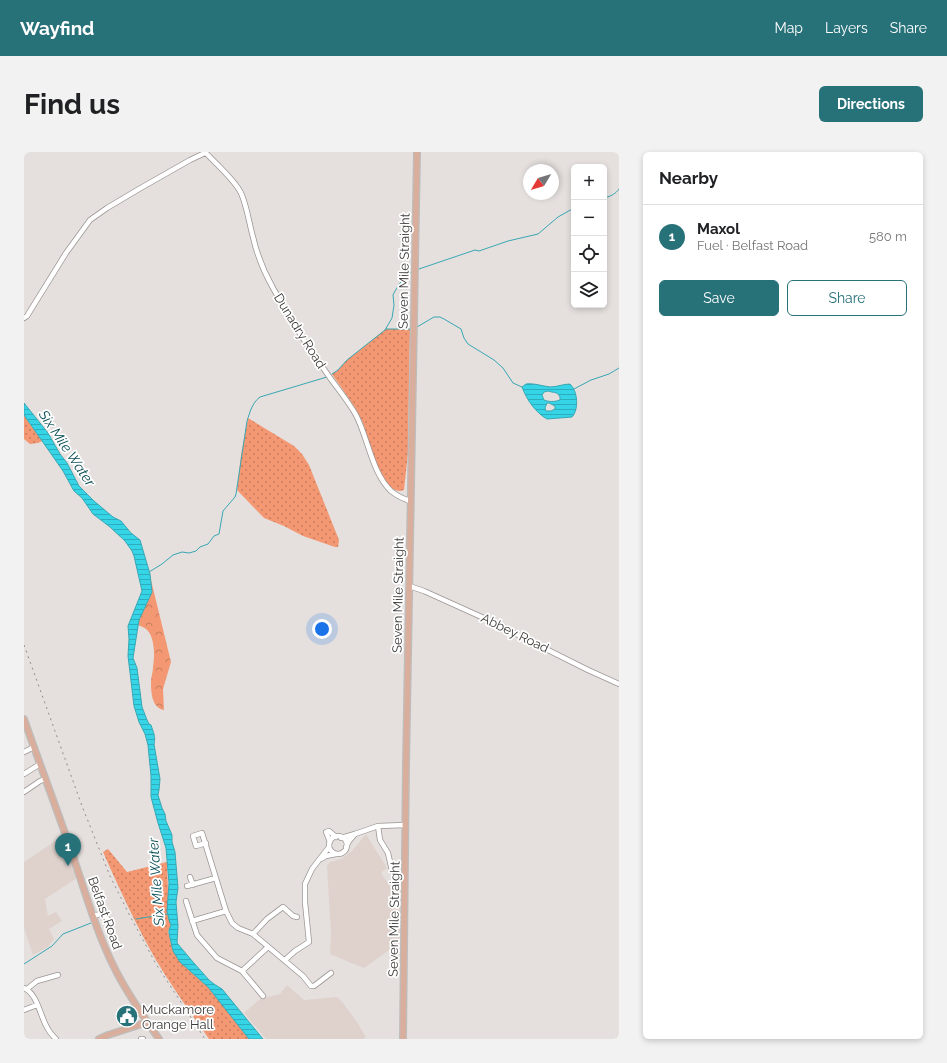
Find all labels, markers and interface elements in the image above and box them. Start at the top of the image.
text: Wayfind [20,17,94,39]
text: Map [775,20,803,36]
text: Layers [825,20,868,36]
text: Share [890,20,927,36]
button: Directions [819,86,923,122]
text: Find us [24,88,120,121]
north arrow [523,164,559,200]
map controls [571,164,607,308]
button: + [571,164,607,200]
text: Nearby [659,168,718,188]
button: − [571,200,607,236]
street label: Seven Mile Straight [395,212,413,329]
text: Maxol [697,220,740,238]
text: 1 [669,229,675,244]
text: 580 m [869,229,907,244]
button: locate [571,236,607,272]
text: Fuel · Belfast Road [697,238,808,253]
button: layers [571,272,607,308]
button: Save [659,280,779,316]
button: Share [787,280,907,316]
street label: Dunadry Road [271,291,329,371]
water label: Six Mile Water [35,406,99,490]
street label: Seven Mile Straight [389,536,407,653]
street label: Abbey Road [479,610,551,656]
your location [312,619,332,639]
pin: 1 [55,833,81,866]
water label: Six Mile Water [145,836,167,928]
street label: Seven Mile Straight [385,860,403,977]
street label: Belfast Road [85,875,125,951]
place label: Muckamore Orange Hall [142,1002,214,1032]
public building icon: Muckamore Orange Hall [114,1003,140,1029]

